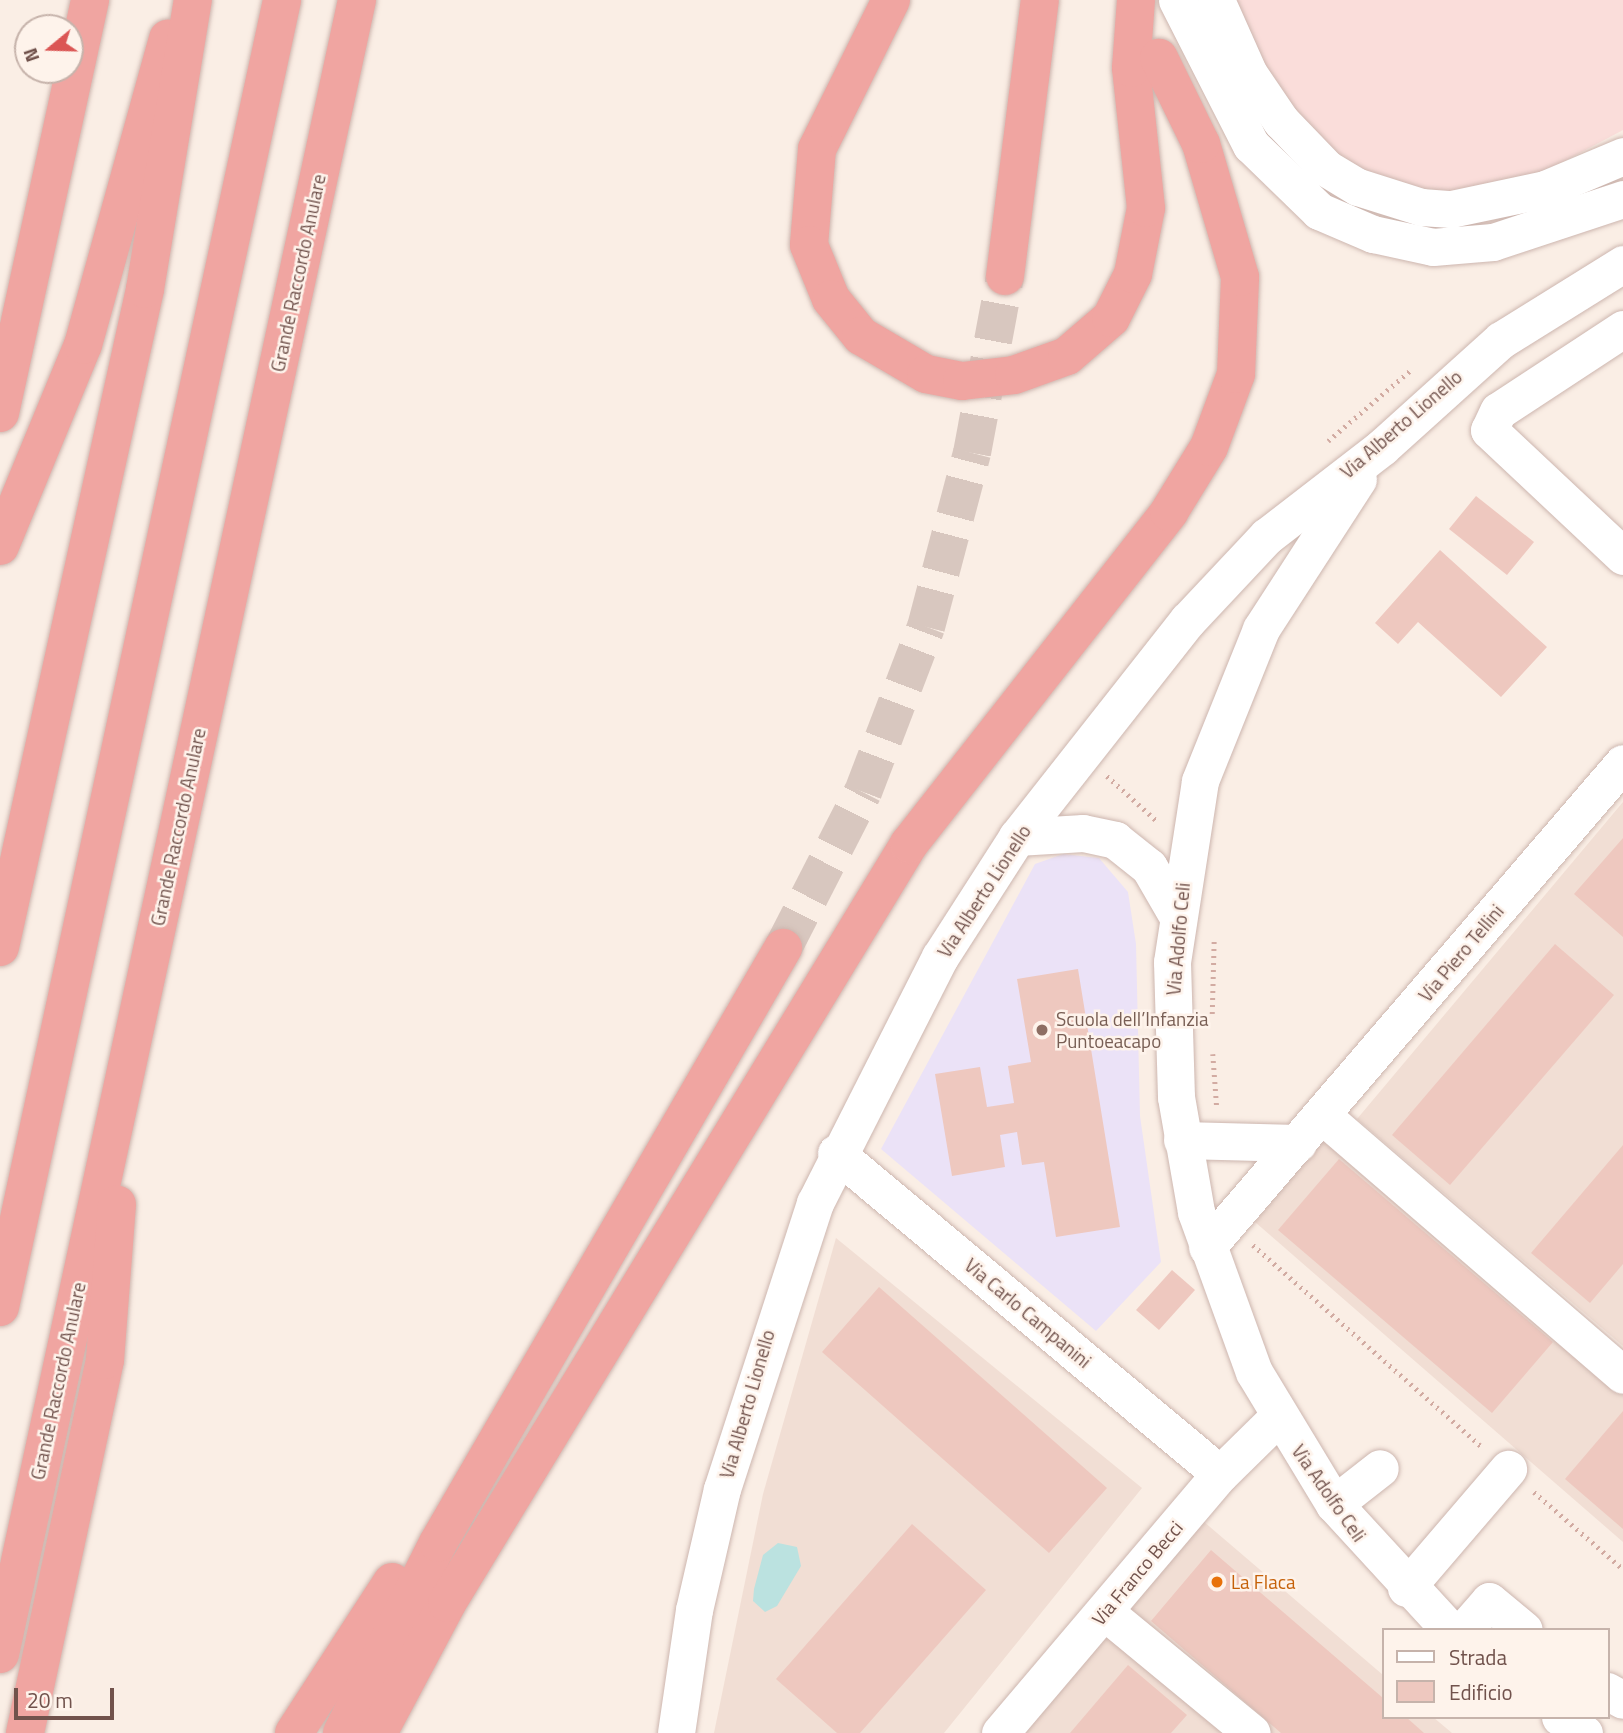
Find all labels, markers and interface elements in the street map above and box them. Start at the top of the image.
north arrow [14,14,84,84]
text: N [15,44,46,66]
street label: Grande Raccordo Anulare [266,172,330,374]
street label: Via Alberto Lionello [1336,365,1466,483]
street label: Grande Raccordo Anulare [146,726,210,928]
street label: Via Alberto Lionello [933,820,1035,962]
street label: Via Adolfo Celi [1162,882,1194,996]
street label: Via Piero Tellini [1414,900,1508,1006]
place label: Scuola dell’Infanzia Puntoeacapo [1056,1008,1209,1052]
marker: Scuola dell’Infanzia Puntoeacapo [1034,1022,1050,1038]
street label: Via Carlo Campanini [960,1254,1096,1372]
street label: Grande Raccordo Anulare [26,1280,90,1482]
street label: Via Alberto Lionello [715,1327,779,1481]
street label: Via Adolfo Celi [1287,1440,1371,1546]
street label: Via Franco Becci [1087,1516,1187,1630]
place label: La Flaca [1231,1571,1296,1593]
marker: La Flaca [1209,1574,1225,1590]
legend [1382,1628,1609,1719]
text: Strada [1449,1641,1507,1673]
scale bar [18,1674,117,1718]
text: Edificio [1449,1676,1513,1708]
text: 20 m [27,1684,73,1716]

